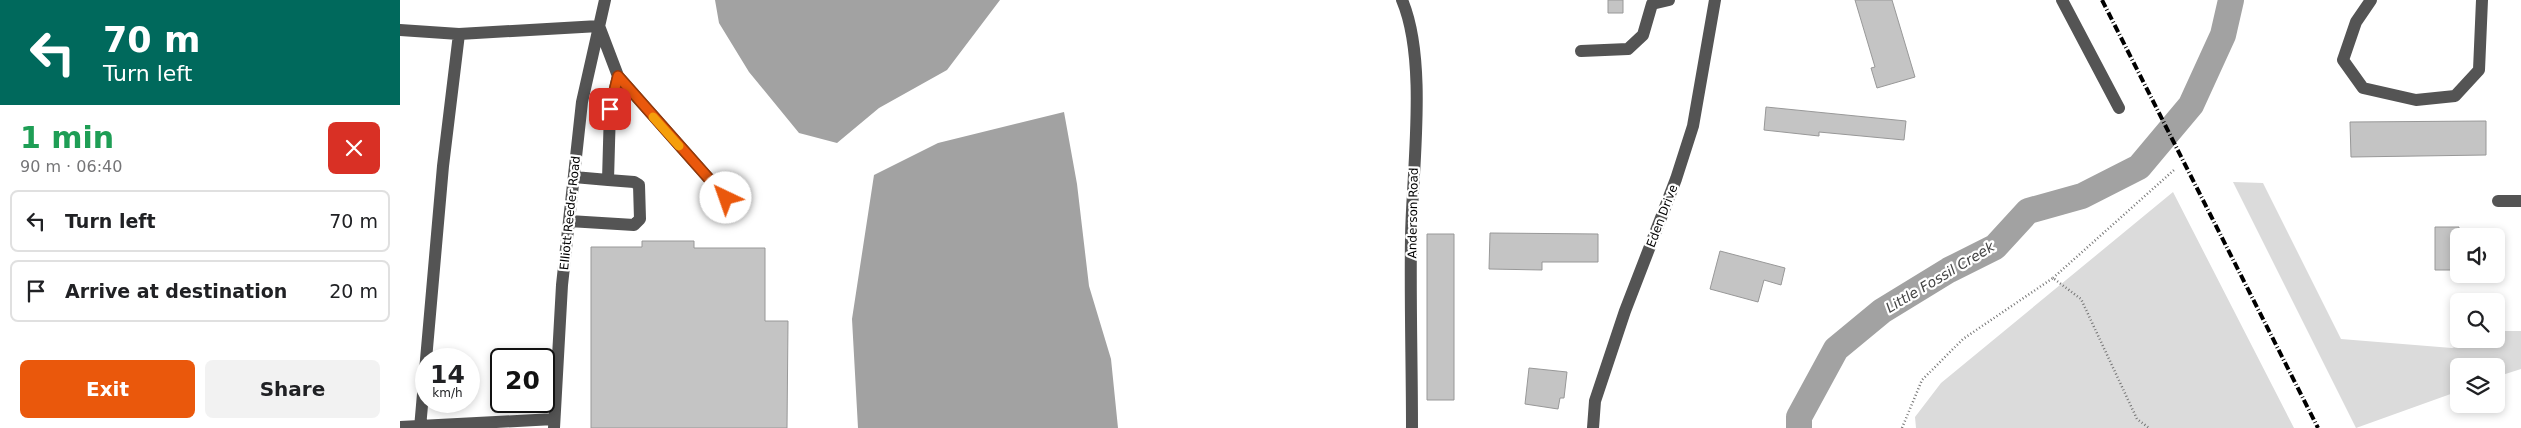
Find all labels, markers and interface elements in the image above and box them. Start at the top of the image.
icon: left [20,20,85,85]
text: 70 m [103,20,200,60]
text: Turn left [103,61,192,86]
pin [589,88,631,130]
icon: arrive [596,95,624,123]
text: 1 min [20,120,114,155]
button: close [328,122,380,174]
street label: Elliott Reeder Road [557,155,583,271]
text: 90 m · 06:40 [20,157,122,176]
street label: Anderson Road [1405,167,1421,259]
position arrow [699,171,751,223]
street label: Eden Drive [1644,183,1680,249]
icon: left [22,207,50,235]
text: Turn left [65,210,156,232]
text: 70 m [329,210,378,232]
map controls [2450,228,2505,413]
button: sound [2450,228,2505,283]
water label: Little Fossil Creek [1883,238,1998,316]
icon: arrive [22,277,50,305]
text: Arrive at destination [65,280,287,302]
text: 20 m [329,280,378,302]
button: search [2450,293,2505,348]
speed limit sign: 20 [490,348,555,413]
button: layers [2450,358,2505,413]
button: Exit [20,360,195,418]
button: Share [205,360,380,418]
text: 14 [430,360,465,389]
text: km/h [432,386,463,400]

